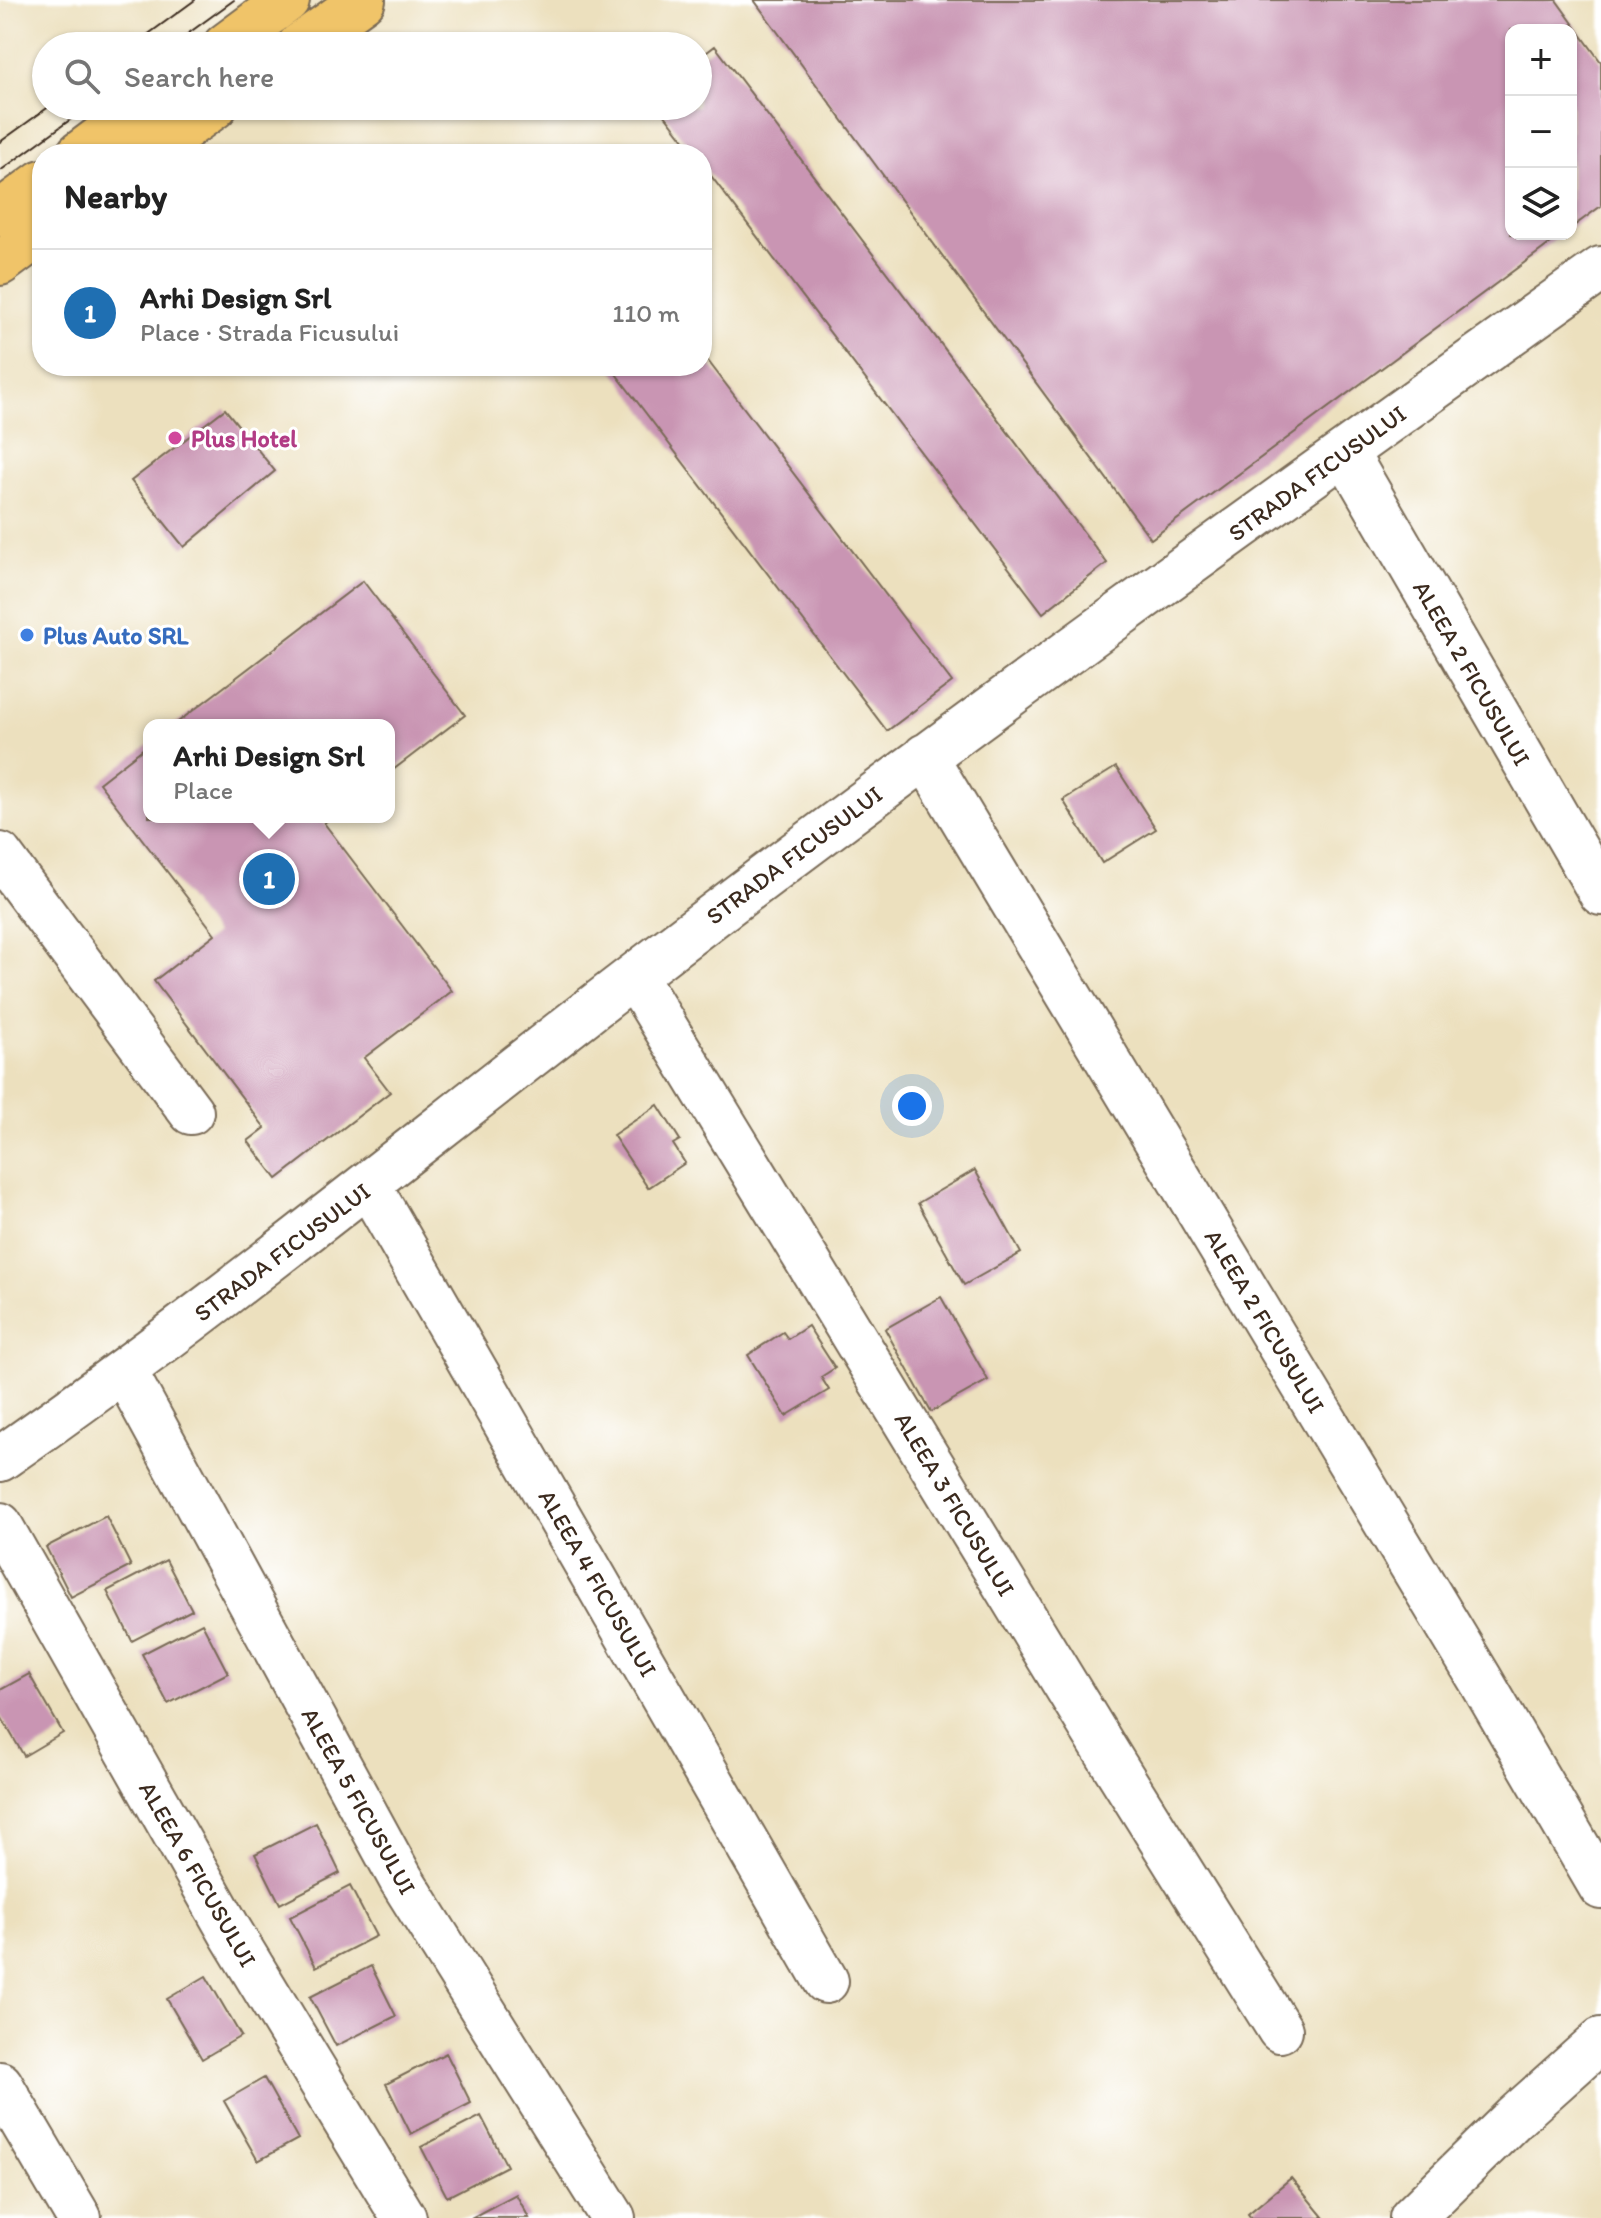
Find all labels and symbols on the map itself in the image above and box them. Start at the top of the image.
street label: STRADA FICUSULUI [1222,399,1412,547]
place label: Plus Hotel [191,424,297,453]
marker: Plus Hotel [166,429,184,447]
street label: ALEEA 2 FICUSULUI [1407,575,1537,771]
place label: Plus Auto SRL [43,621,189,650]
marker: Plus Auto SRL [18,626,36,644]
street label: STRADA FICUSULUI [700,779,888,931]
pin: 1 [243,849,295,909]
your location [892,1086,932,1126]
street label: STRADA FICUSULUI [188,1176,376,1328]
street label: ALEEA 2 FICUSULUI [1199,1224,1331,1418]
street label: ALEEA 3 FICUSULUI [889,1407,1021,1601]
street label: ALEEA 4 FICUSULUI [533,1484,663,1682]
street label: ALEEA 5 FICUSULUI [296,1702,422,1900]
street label: ALEEA 6 FICUSULUI [133,1776,263,1972]

